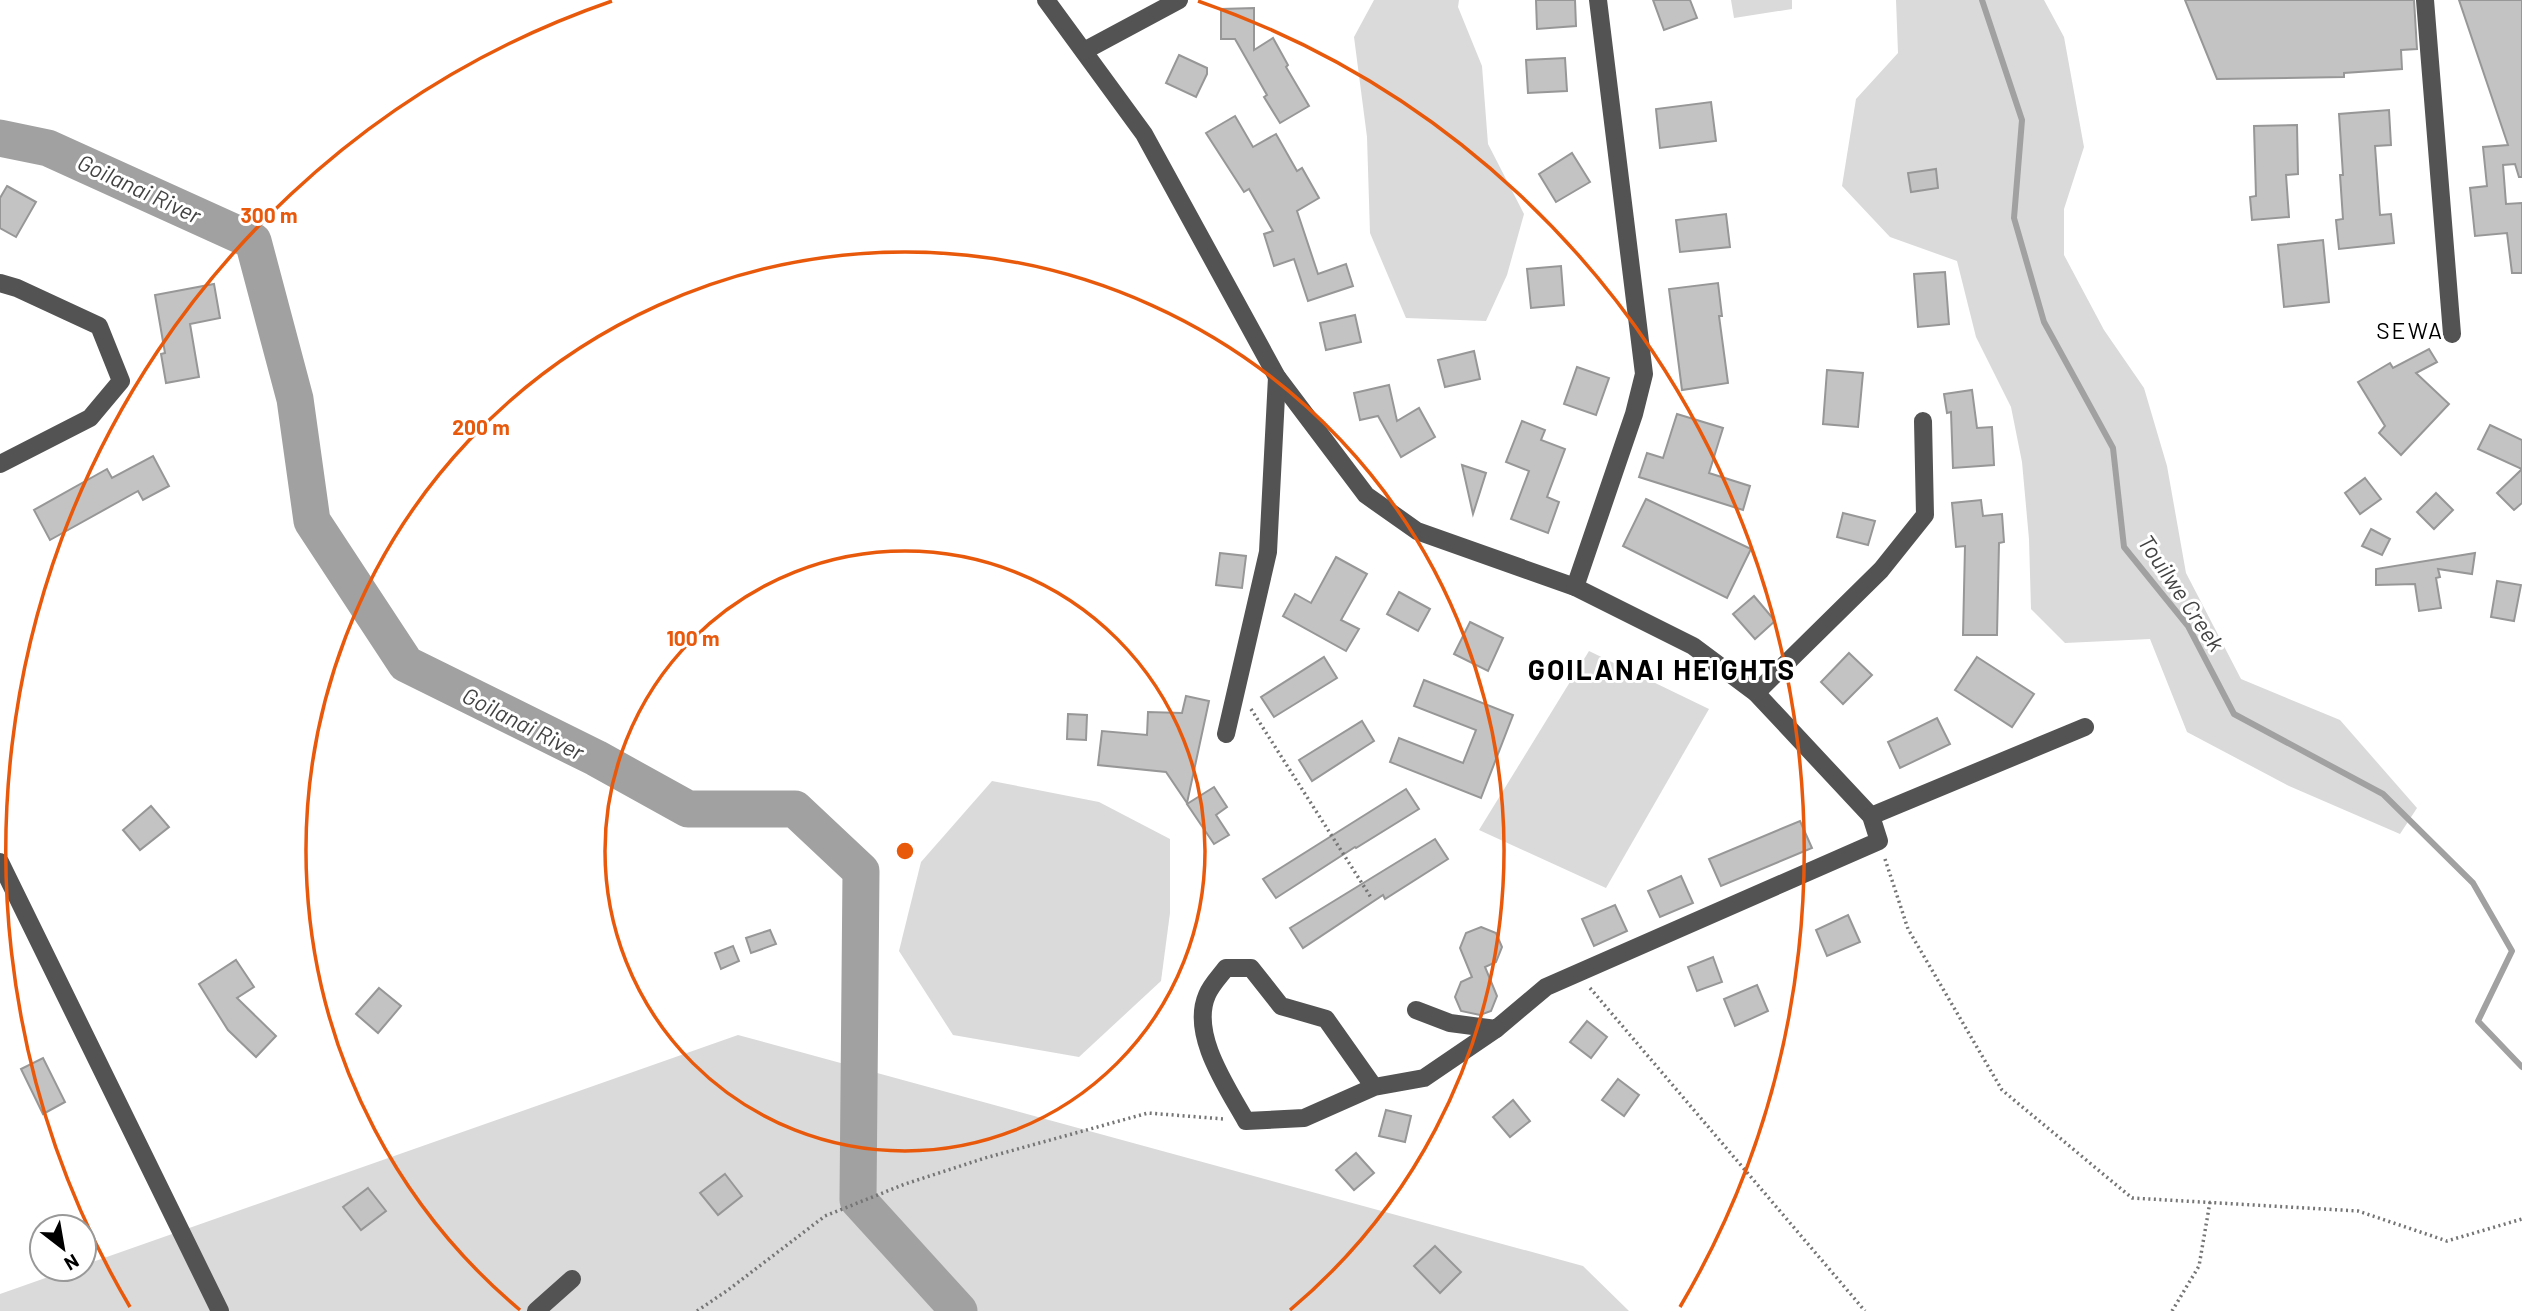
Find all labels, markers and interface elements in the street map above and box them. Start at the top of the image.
water label: Goilanai River [73,147,206,229]
text: 300 m [240,202,298,227]
district label: SEWA [2376,316,2444,344]
text: 200 m [452,414,510,439]
water label: Touilwe Creek [2133,529,2231,656]
text: 100 m [666,625,720,650]
district label: GOILANAI HEIGHTS [1528,652,1796,686]
water label: Goilanai River [458,680,590,766]
centre of rings [893,839,917,863]
north arrow [28,1213,98,1283]
text: N [61,1250,83,1276]

